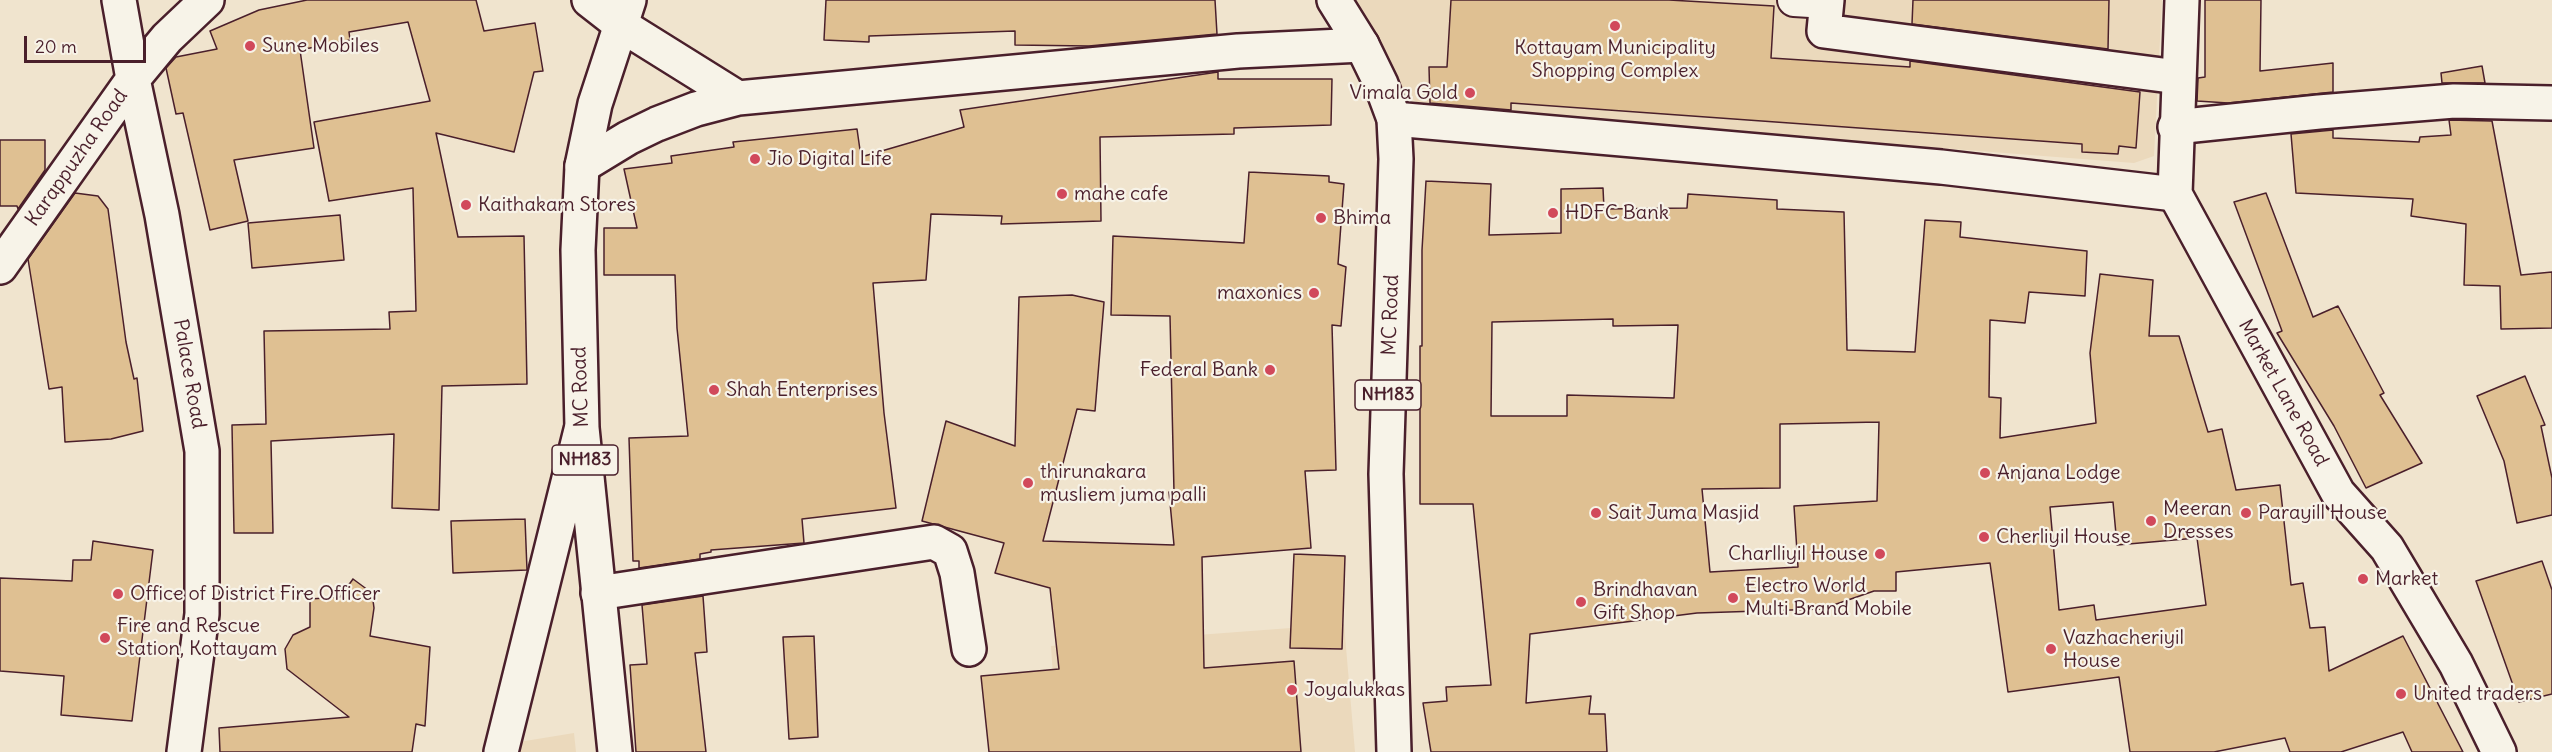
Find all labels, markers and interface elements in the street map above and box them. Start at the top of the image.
marker: Kottayam Municipality Shopping Complex [1608,19,1622,33]
scale bar [27,24,148,62]
place label: Sune Mobiles [262,34,379,58]
text: 20 m [35,35,77,58]
place label: Kottayam Municipality Shopping Complex [1514,36,1716,83]
marker: Sune Mobiles [243,39,257,53]
place label: Vimala Gold [1349,81,1458,105]
street label: Karappuzha Road [21,85,133,231]
marker: Vimala Gold [1463,86,1477,100]
place label: Jio Digital Life [767,147,892,171]
marker: Jio Digital Life [748,152,762,166]
place label: mahe cafe [1074,182,1168,206]
marker: mahe cafe [1055,187,1069,201]
place label: Kaithakam Stores [478,193,636,217]
marker: Kaithakam Stores [459,198,473,212]
place label: HDFC Bank [1565,201,1669,225]
place label: Bhima [1333,206,1391,230]
marker: HDFC Bank [1546,206,1560,220]
marker: Bhima [1314,211,1328,225]
street label: MC Road [1378,274,1404,356]
place label: maxonics [1217,281,1302,305]
marker: maxonics [1307,286,1321,300]
street label: Market Lane Road [2233,315,2333,471]
street label: Palace Road [168,317,210,431]
street label: MC Road [568,346,594,428]
place label: Federal Bank [1140,358,1258,382]
marker: Federal Bank [1263,363,1277,377]
place label: Shah Enterprises [726,378,878,402]
road number: NH183 [1355,380,1421,410]
marker: Shah Enterprises [707,383,721,397]
road number: NH183 [552,445,618,475]
place label: thirunakara musliem juma palli [1040,460,1206,507]
place label: Anjana Lodge [1997,461,2121,485]
marker: Anjana Lodge [1978,466,1992,480]
marker: thirunakara musliem juma palli [1021,476,1035,490]
place label: Meeran Dresses [2163,497,2234,544]
place label: Sait Juma Masjid [1608,501,1759,525]
place label: Parayill House [2258,501,2387,525]
marker: Sait Juma Masjid [1589,506,1603,520]
marker: Parayill House [2239,506,2253,520]
marker: Meeran Dresses [2144,514,2158,528]
place label: Cherliyil House [1996,525,2131,549]
marker: Cherliyil House [1977,530,1991,544]
place label: Charlliyil House [1728,542,1868,566]
marker: Charlliyil House [1873,547,1887,561]
place label: Market [2375,567,2438,591]
marker: Market [2356,572,2370,586]
place label: Electro World Multi Brand Mobile [1745,574,1912,621]
place label: Brindhavan Gift Shop [1593,578,1698,625]
place label: Office of District Fire Officer [130,582,380,606]
marker: Office of District Fire Officer [111,587,125,601]
marker: Electro World Multi Brand Mobile [1726,591,1740,605]
marker: Brindhavan Gift Shop [1574,595,1588,609]
place label: Fire and Rescue Station, Kottayam [117,614,277,661]
place label: Vazhacheriyil House [2063,626,2184,673]
marker: Fire and Rescue Station, Kottayam [98,631,112,645]
marker: Vazhacheriyil House [2044,642,2058,656]
place label: Joyalukkas [1304,678,1405,702]
place label: United traders [2413,682,2542,706]
marker: Joyalukkas [1285,683,1299,697]
marker: United traders [2394,687,2408,701]

